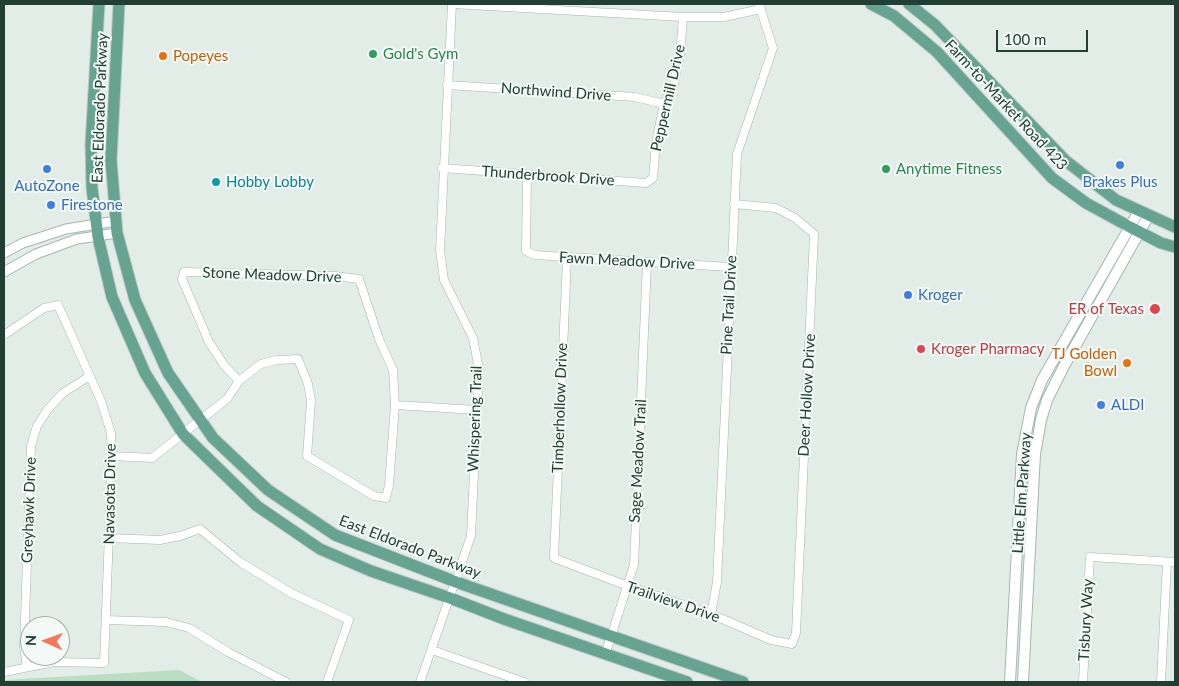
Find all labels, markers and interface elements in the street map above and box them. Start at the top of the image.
scale bar [999,20,1092,52]
text: 100 m [1004,30,1046,48]
street label: East Eldorado Parkway [88,33,112,183]
street label: Farm-to-Market Road 423 [941,36,1071,174]
street label: Peppermill Drive [647,43,689,153]
place label: Gold's Gym [383,45,458,63]
place label: Popeyes [173,47,228,65]
marker: Gold's Gym [367,48,379,60]
marker: Popeyes [157,50,169,62]
street label: Northwind Drive [500,79,612,105]
marker: Brakes Plus [1114,159,1126,171]
place label: Anytime Fitness [896,160,1002,178]
street label: Thunderbrook Drive [481,162,615,190]
marker: AutoZone [41,163,53,175]
marker: Anytime Fitness [880,163,892,175]
place label: Hobby Lobby [226,173,314,191]
place label: Brakes Plus [1082,173,1158,191]
marker: Hobby Lobby [210,176,222,188]
place label: AutoZone [14,177,80,195]
place label: Firestone [61,196,123,214]
marker: Firestone [45,199,57,211]
street label: Fawn Meadow Drive [559,248,695,274]
street label: Pine Trail Drive [717,255,741,355]
street label: Stone Meadow Drive [202,264,342,286]
place label: Kroger [918,286,963,304]
marker: Kroger [902,289,914,301]
place label: ER of Texas [1068,300,1144,318]
marker: ER of Texas [1148,302,1162,316]
street label: Deer Hollow Drive [795,333,819,457]
place label: Kroger Pharmacy [931,340,1044,358]
street label: Timberhollow Drive [549,343,571,473]
marker: Kroger Pharmacy [915,343,927,355]
place label: TJ Golden Bowl [1051,345,1117,380]
marker: TJ Golden Bowl [1121,357,1133,369]
street label: Whispering Trail [464,365,486,473]
place label: ALDI [1111,396,1144,414]
street label: Sage Meadow Trail [626,399,650,523]
marker: ALDI [1095,399,1107,411]
street label: Little Elm Parkway [1009,432,1035,554]
street label: Navasota Drive [100,443,120,545]
street label: Greyhawk Drive [18,457,40,563]
street label: East Eldorado Parkway [337,512,483,582]
street label: Trailview Drive [624,578,722,626]
street label: Tisbury Way [1075,578,1097,662]
north arrow [20,616,70,666]
text: N [22,635,39,646]

